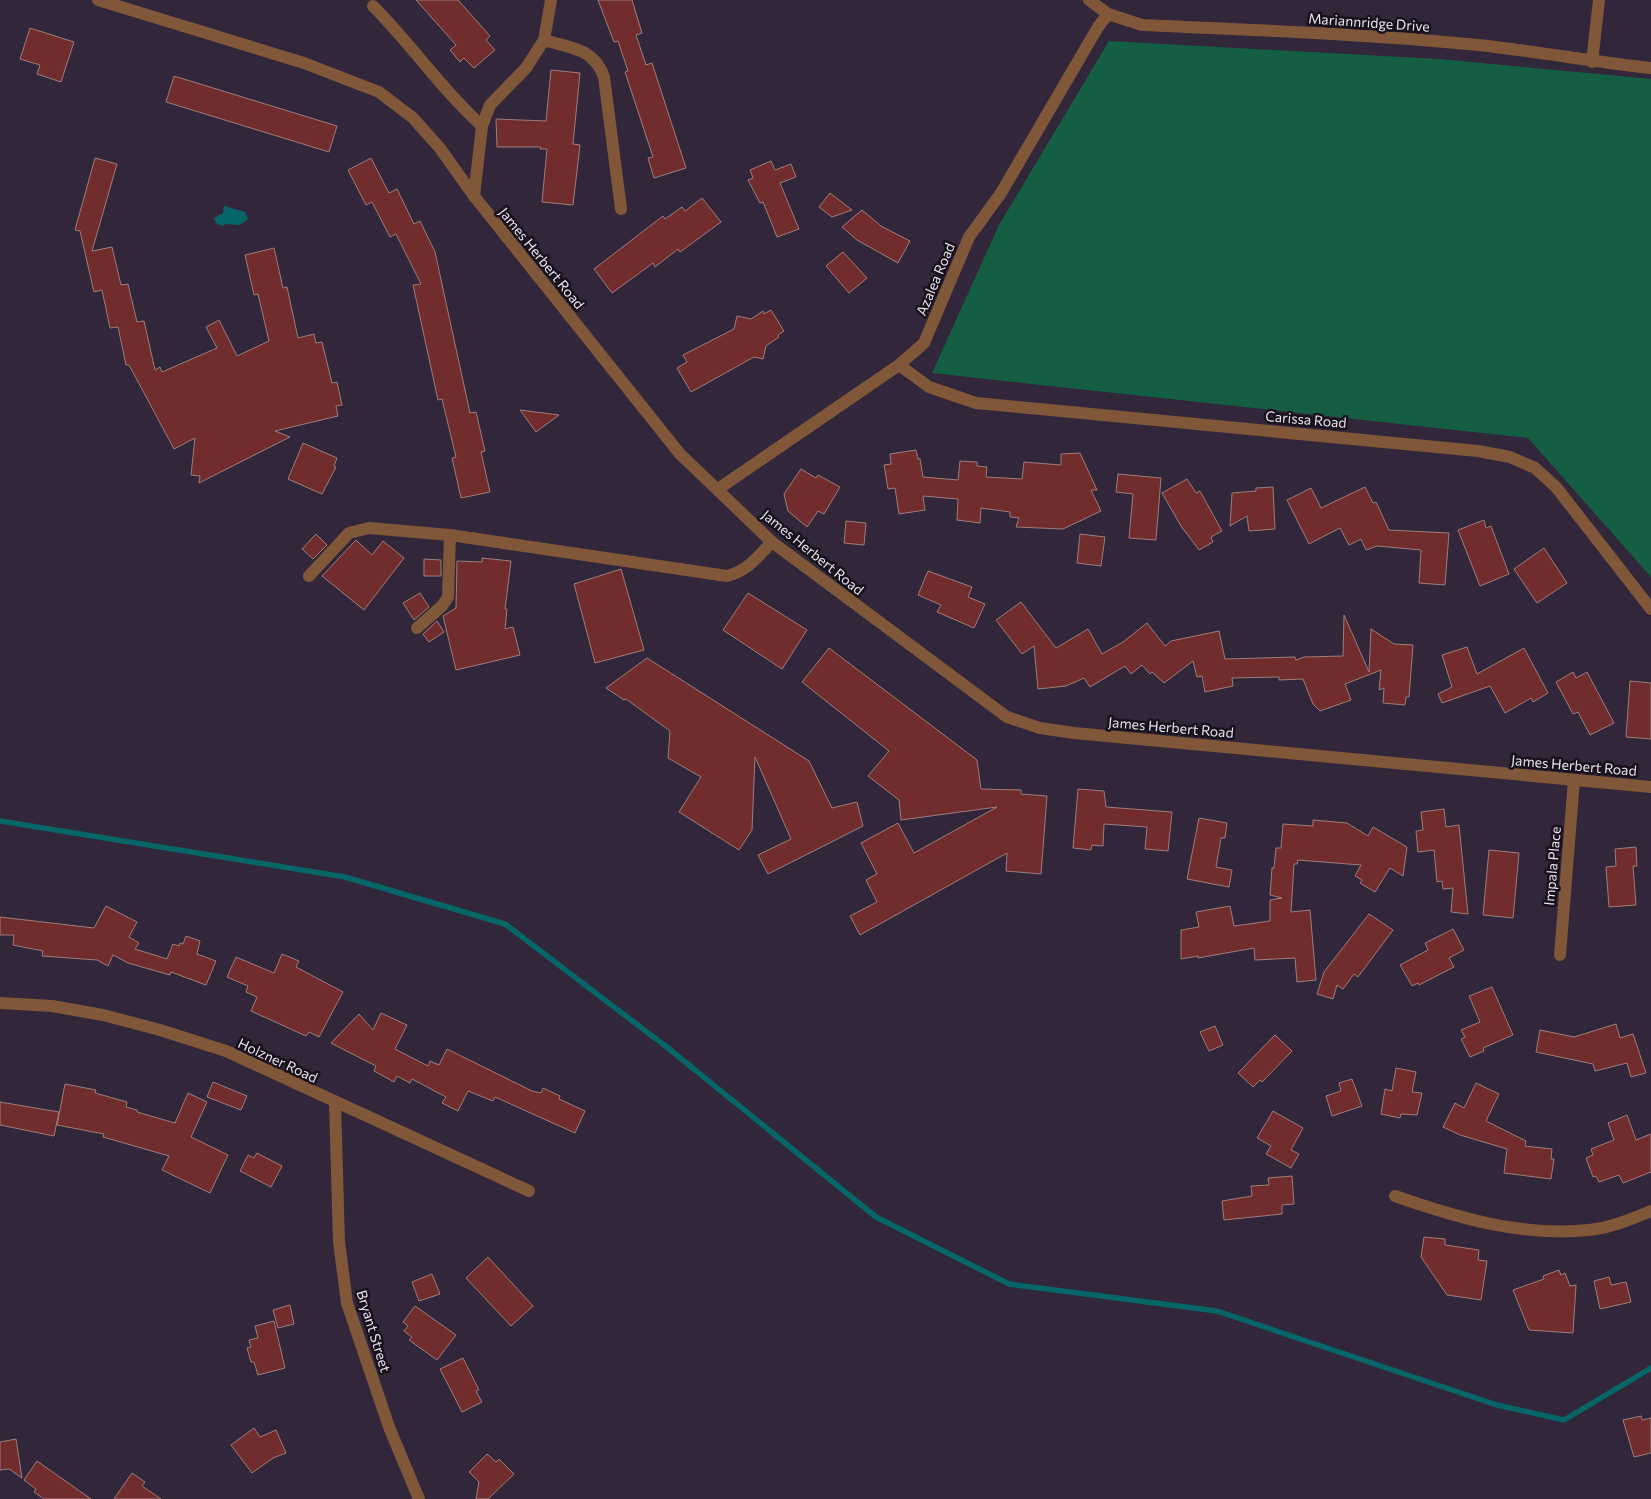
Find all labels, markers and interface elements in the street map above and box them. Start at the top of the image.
street label: Mariannridge Drive [1308,9,1430,35]
street label: James Herbert Road [496,204,588,312]
street label: Azalea Road [912,240,958,318]
street label: Carissa Road [1265,407,1347,431]
street label: James Herbert Road [759,506,867,598]
street label: James Herbert Road [1108,713,1234,741]
street label: James Herbert Road [1511,751,1637,779]
street label: Impala Place [1540,826,1564,906]
street label: Holzner Road [236,1034,320,1086]
street label: Bryant Street [353,1288,395,1374]

